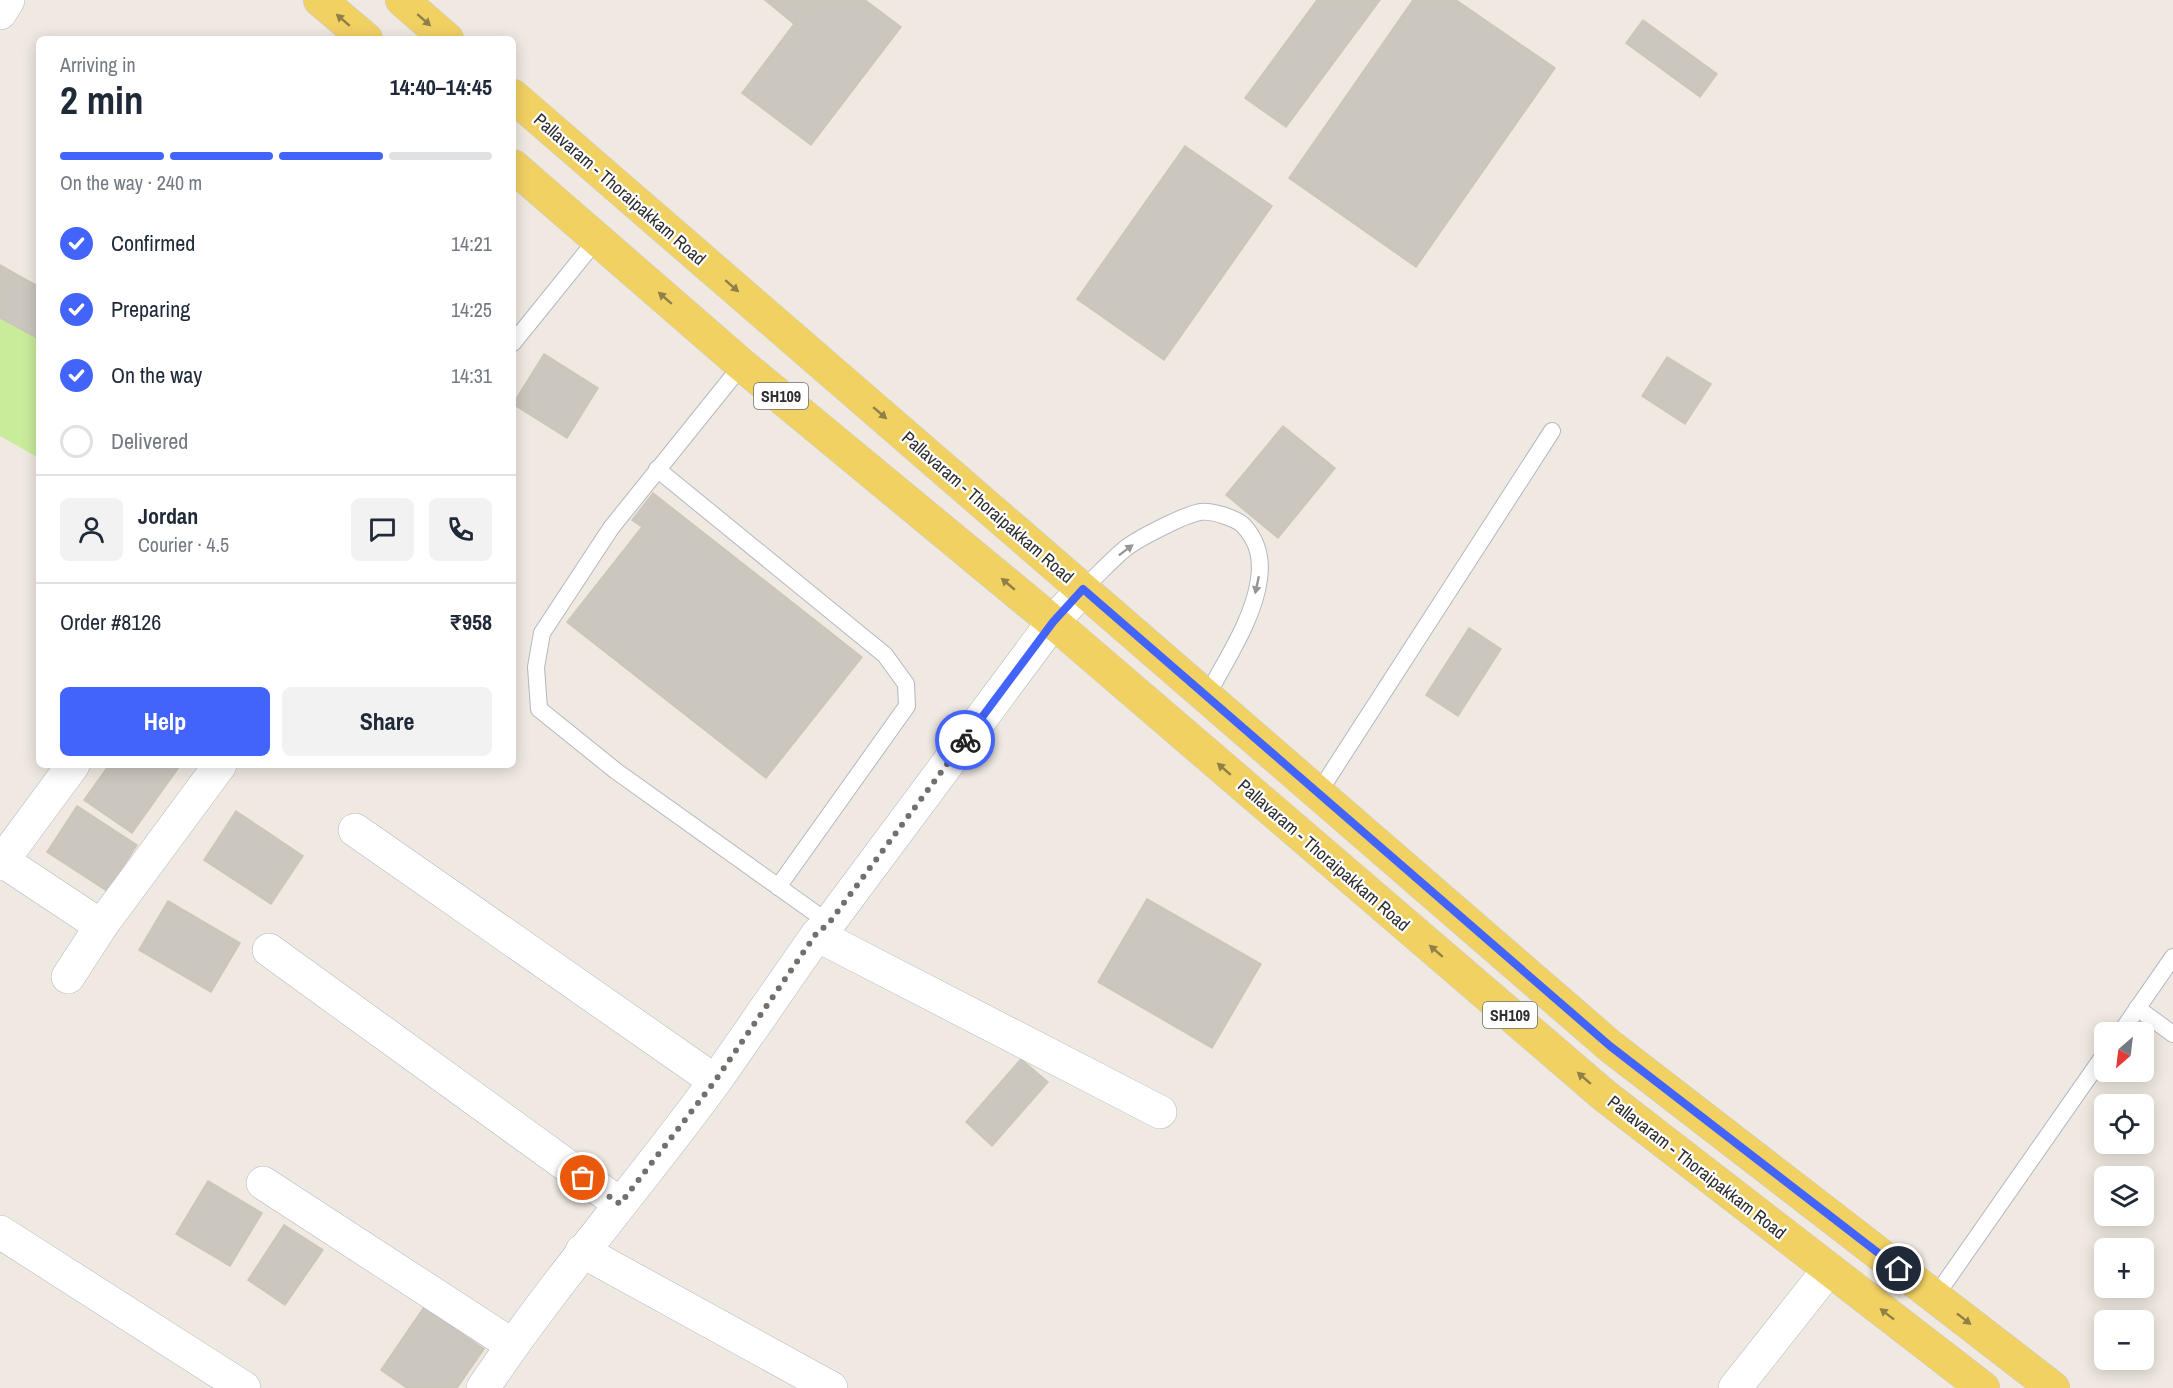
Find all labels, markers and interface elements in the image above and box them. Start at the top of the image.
one-way arrow [335,13,351,26]
one-way arrow [416,13,432,26]
text: Arriving in [60,51,136,78]
text: 14:40–14:45 [390,72,492,102]
text: 2 min [60,74,144,126]
street label: Pallavaram - Thoraipakkam Road [529,107,711,271]
text: On the way · 240 m [60,169,202,196]
icon: check [60,227,93,260]
text: Confirmed [111,228,195,258]
text: 14:21 [451,230,492,257]
one-way arrow [724,279,739,292]
one-way arrow [657,291,673,304]
icon: check [60,293,93,326]
text: Preparing [111,294,190,324]
text: 14:25 [451,296,492,323]
icon: check [60,359,93,392]
text: On the way [111,360,202,390]
text: 14:31 [451,362,492,389]
road number: SH109 [754,383,808,409]
one-way arrow [872,406,887,420]
street label: Pallavaram - Thoraipakkam Road [897,425,1079,589]
text: Delivered [111,426,188,456]
button: person [60,498,123,561]
button: chat [351,498,414,561]
button: phone [429,498,492,561]
text: Jordan [138,501,198,531]
text: Courier · 4.5 [138,531,229,558]
one-way arrow [1118,543,1134,556]
one-way arrow [1252,576,1262,595]
one-way arrow [1000,578,1016,591]
text: Order #8126 [60,607,161,637]
text: ₹958 [449,607,492,637]
button: Help [60,687,270,756]
button: Share [282,687,492,756]
courier [935,710,995,770]
icon: bike [949,724,982,757]
one-way arrow [1217,763,1232,776]
street label: Pallavaram - Thoraipakkam Road [1233,773,1415,937]
one-way arrow [1429,945,1444,958]
road number: SH109 [1483,1002,1537,1028]
north arrow [2094,1022,2154,1082]
map controls [2094,1022,2154,1370]
one-way arrow [1577,1072,1592,1085]
street label: Pallavaram - Thoraipakkam Road [1602,1089,1792,1245]
button: locate [2094,1094,2154,1154]
pin [557,1152,608,1203]
icon: bag [566,1161,599,1194]
button: layers [2094,1166,2154,1226]
button: + [2094,1238,2154,1298]
pin [1873,1243,1924,1294]
icon: home [1882,1252,1915,1285]
one-way arrow [1879,1307,1895,1320]
button: − [2094,1310,2154,1370]
one-way arrow [1956,1312,1971,1324]

